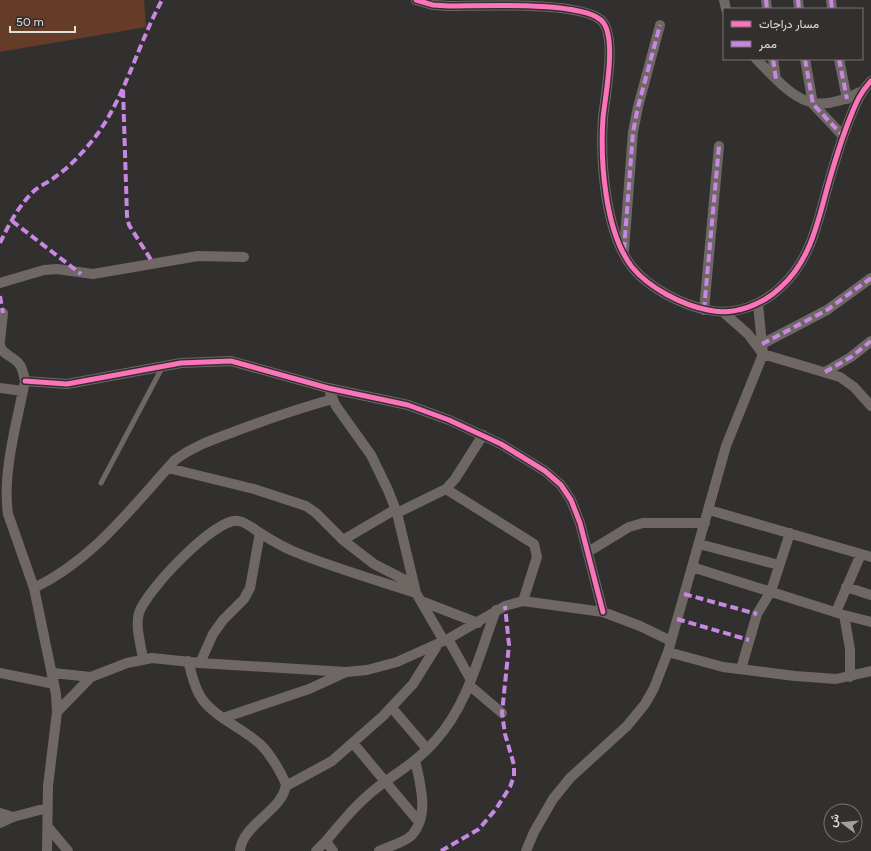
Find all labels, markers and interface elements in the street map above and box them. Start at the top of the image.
scale bar [10,8,75,34]
legend [723,8,863,60]
text: 50 m [16,15,44,29]
text: مسار دراجات [759,17,819,32]
text: ممر [758,37,777,52]
north arrow [823,803,863,843]
text: ش [826,812,842,829]

